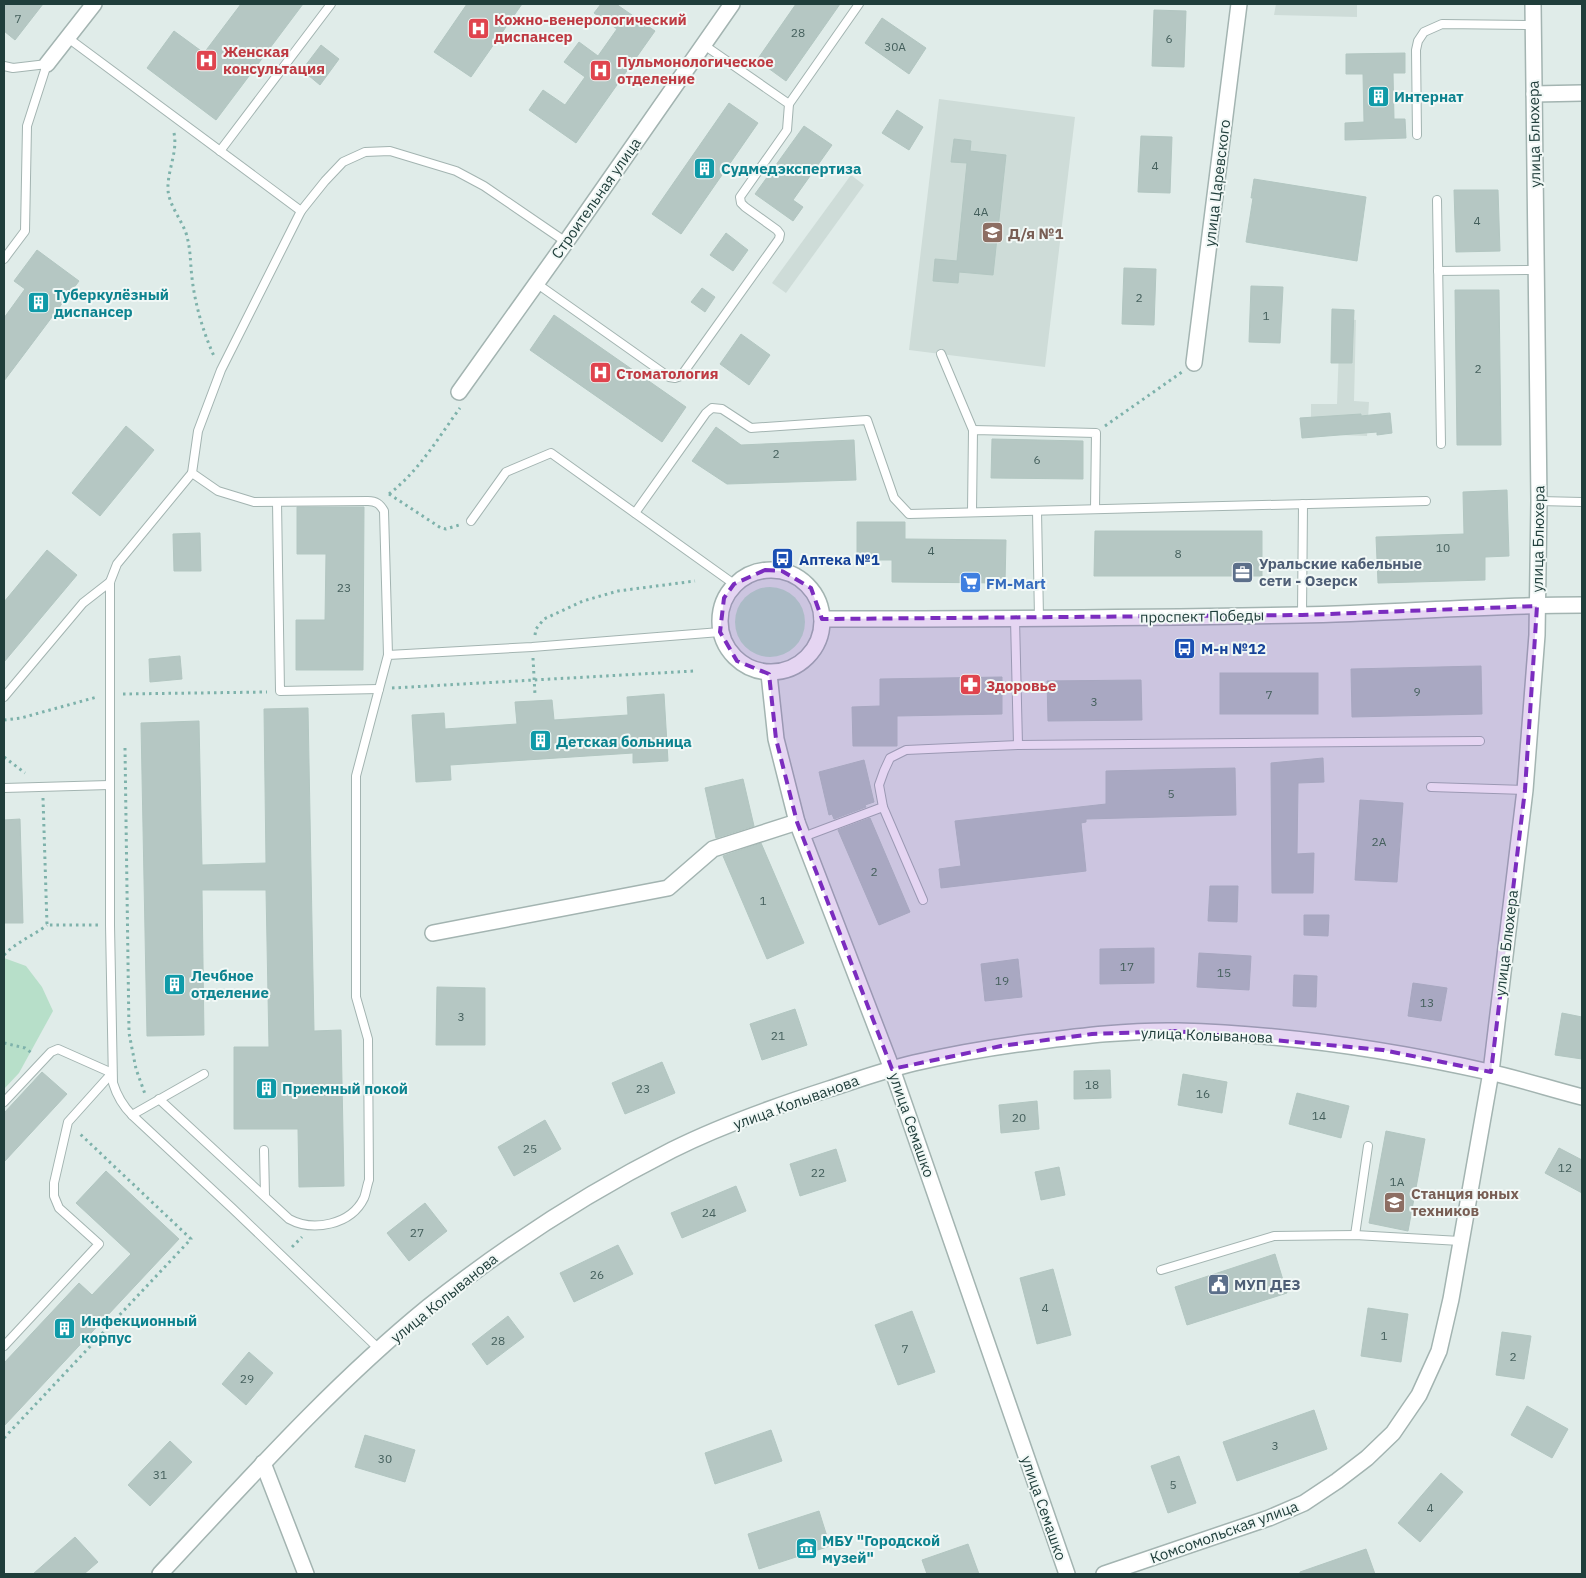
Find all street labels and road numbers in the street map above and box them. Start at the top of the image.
street label: улица Блюхера [1524,80,1544,188]
street label: улица Царевского [1200,118,1234,248]
street label: Строительная улица [547,134,645,262]
street label: улица Блюхера [1528,485,1548,593]
street label: проспект Победы [1140,605,1264,627]
street label: улица Блюхера [1490,889,1522,997]
street label: улица Колыванова [1141,1023,1273,1047]
street label: улица Колыванова [731,1070,861,1134]
street label: улица Семашко [885,1070,939,1180]
street label: улица Колыванова [387,1249,501,1347]
street label: улица Семашко [1017,1453,1071,1563]
street label: Комсомольская улица [1147,1496,1301,1568]

